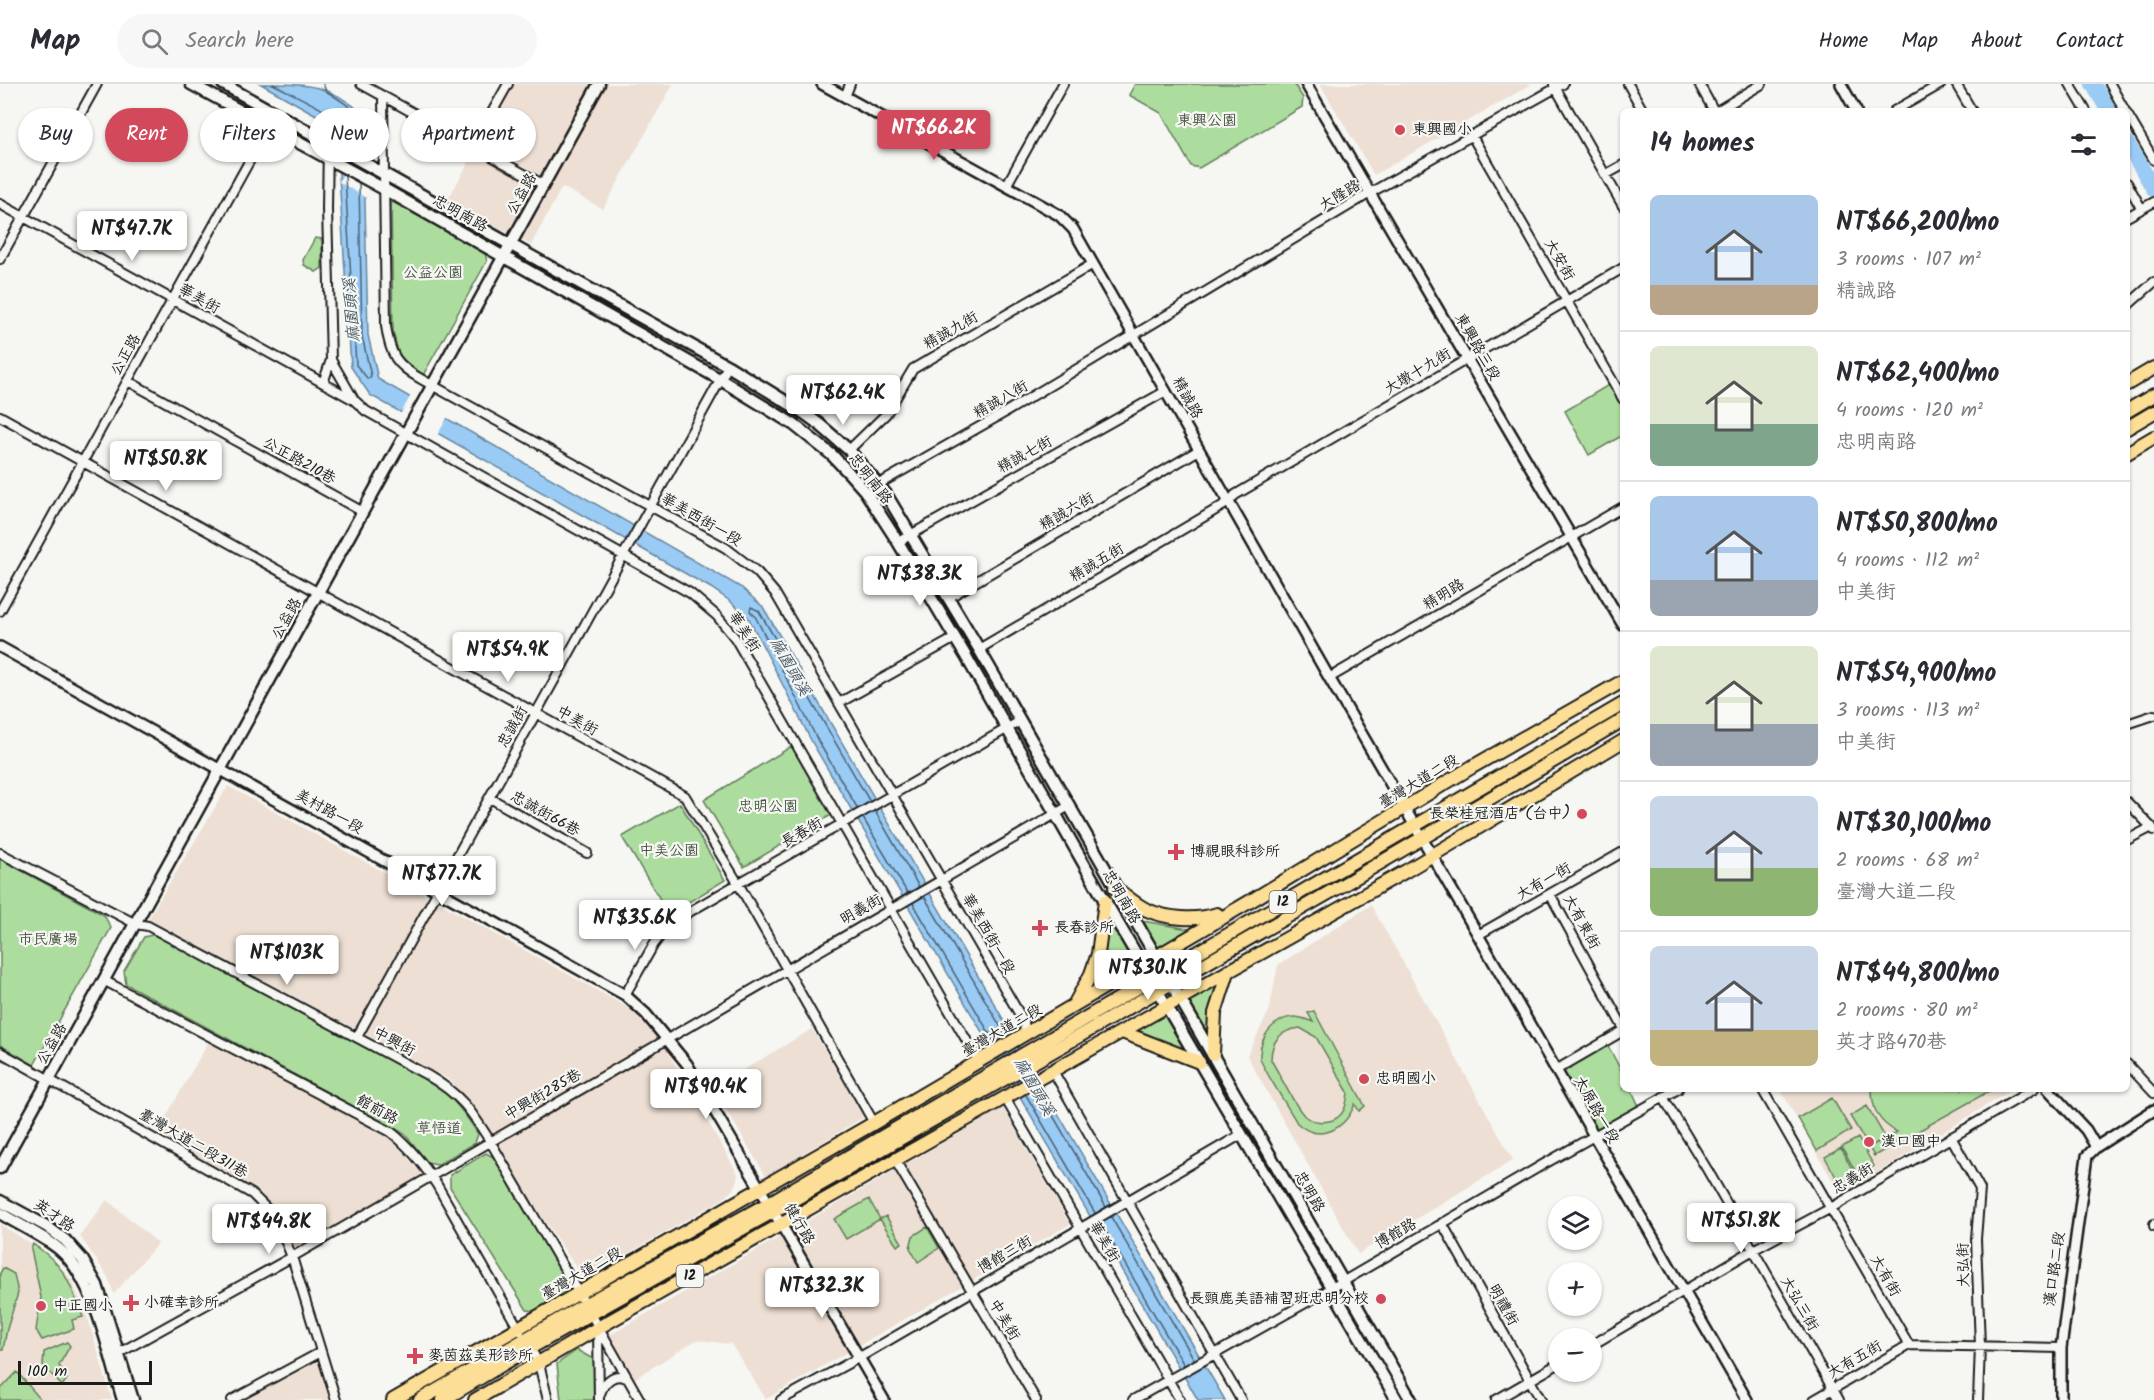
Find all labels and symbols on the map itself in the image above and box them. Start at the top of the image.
park label: 東興公園 [1177,109,1237,133]
pin: NT$66.2K [872,110,996,161]
place label: 東興國小 [1412,118,1472,142]
marker: 東興國小 [1393,123,1407,137]
street label: 公益路 [501,168,543,220]
street label: 大隆路 [1315,174,1365,218]
street label: 忠明南路 [428,189,492,239]
pin: NT$47.7K [70,211,194,262]
street label: 大安街 [1537,235,1581,285]
park label: 公益公園 [403,261,463,285]
water label: 麻園頭溪 [337,276,367,343]
street label: 華美街 [173,278,225,320]
street label: 精誠九街 [919,306,983,356]
street label: 東興路三段 [1448,309,1506,385]
street label: 公正路 [105,329,147,381]
street label: 大墩十九街 [1380,342,1456,402]
street label: 精誠路 [1166,372,1208,424]
pin: NT$62.4K [781,375,905,426]
street label: 精誠八街 [969,375,1033,425]
street label: 精誠七街 [993,430,1057,480]
street label: 公正路210巷 [258,431,340,491]
pin: NT$50.8K [104,441,228,492]
street label: 忠明南路 [842,448,898,510]
street label: 華美西街一段 [656,487,746,553]
street label: 精誠六街 [1035,487,1099,537]
street label: 精誠五街 [1065,537,1129,589]
pin: NT$38.3K [858,556,982,607]
street label: 精明路 [1419,573,1469,617]
street label: 公益路 [266,593,308,645]
street label: 華美街 [722,607,766,657]
pin: NT$54.9K [446,632,570,683]
water label: 麻園頭溪 [763,633,817,702]
street label: 中美街 [551,700,603,742]
street label: 忠誠街 [492,701,534,753]
street label: 臺灣大道二段 [1374,749,1464,815]
street label: 美村路一段 [290,783,368,841]
street label: 忠誠街66巷 [506,785,584,843]
park label: 忠明公園 [738,795,798,819]
place label: 長榮桂冠酒店 (台中) [1429,802,1570,826]
marker: 長榮桂冠酒店 (台中) [1575,807,1589,821]
street label: 長春街 [777,811,827,855]
park label: 中美公園 [639,839,699,863]
place label: 博視眼科診所 [1190,840,1280,864]
marker: 博視眼科診所 [1167,843,1185,861]
pin: NT$77.7K [380,856,504,907]
street label: 大有一街 [1512,857,1576,907]
street label: 忠明南路 [1096,865,1146,929]
street label: 明義街 [836,888,886,932]
street label: 華美西街一段 [955,889,1021,979]
street label: 大有東街 [1556,890,1606,954]
road number: 12 [1270,891,1296,913]
pin: NT$35.6K [573,900,697,951]
place label: 長春診所 [1054,916,1114,940]
marker: 長春診所 [1031,919,1049,937]
park label: 市民廣場 [18,928,78,952]
pin: NT$103K [232,935,342,986]
pin: NT$30.1K [1086,950,1210,1001]
street label: 臺灣大道二段 [957,998,1047,1064]
street label: 公益路 [30,1019,74,1069]
street label: 中興街 [368,1021,420,1063]
water label: 麻園頭溪 [1007,1053,1061,1122]
street label: 中興街285巷 [500,1063,586,1127]
place label: 忠明國小 [1376,1067,1436,1091]
pin: NT$90.4K [644,1069,768,1120]
marker: 忠明國小 [1357,1072,1371,1086]
street label: 太原路一段 [1567,1072,1625,1148]
street label: 館前路 [351,1089,403,1131]
street label: 臺灣大道二段311巷 [134,1103,252,1185]
park label: 草悟道 [416,1117,462,1141]
place label: 漢口國中 [1881,1130,1941,1154]
marker: 漢口國中 [1862,1135,1876,1149]
street label: 忠義街 [1828,1157,1878,1201]
street label: 忠明路 [1287,1167,1331,1217]
street label: 英才路 [29,1193,79,1239]
street label: 健行路 [777,1199,821,1249]
pin: NT$51.8K [1679,1203,1803,1254]
pin: NT$44.8K [207,1204,331,1255]
street label: 博館路 [1371,1212,1421,1256]
street label: 華美街 [1082,1217,1126,1267]
street label: 博館三街 [973,1230,1037,1280]
street label: 漢口路二段 [2038,1230,2072,1308]
street label: 臺灣大道二段 [537,1241,627,1307]
street label: 大弘街 [1952,1242,1976,1288]
street label: 大有街 [1863,1251,1907,1301]
road number: 12 [676,1265,704,1287]
pin: NT$32.3K [760,1268,884,1319]
street label: 大弘三街 [1774,1272,1824,1336]
street label: 明禮街 [1482,1279,1524,1331]
place label: 長頸鹿美語補習班忠明分校 [1189,1287,1369,1311]
place label: 小確幸診所 [144,1291,219,1315]
marker: 長頸鹿美語補習班忠明分校 [1374,1292,1388,1306]
place label: 中正國小 [53,1294,113,1318]
marker: 小確幸診所 [122,1294,140,1312]
street label: 中美街 [982,1295,1026,1345]
marker: 中正國小 [34,1299,48,1313]
street label: 大有五街 [1823,1335,1887,1385]
place label: 麥茵茲美形診所 [428,1344,533,1368]
marker: 麥茵茲美形診所 [406,1347,424,1365]
scale bar [18,1358,152,1386]

